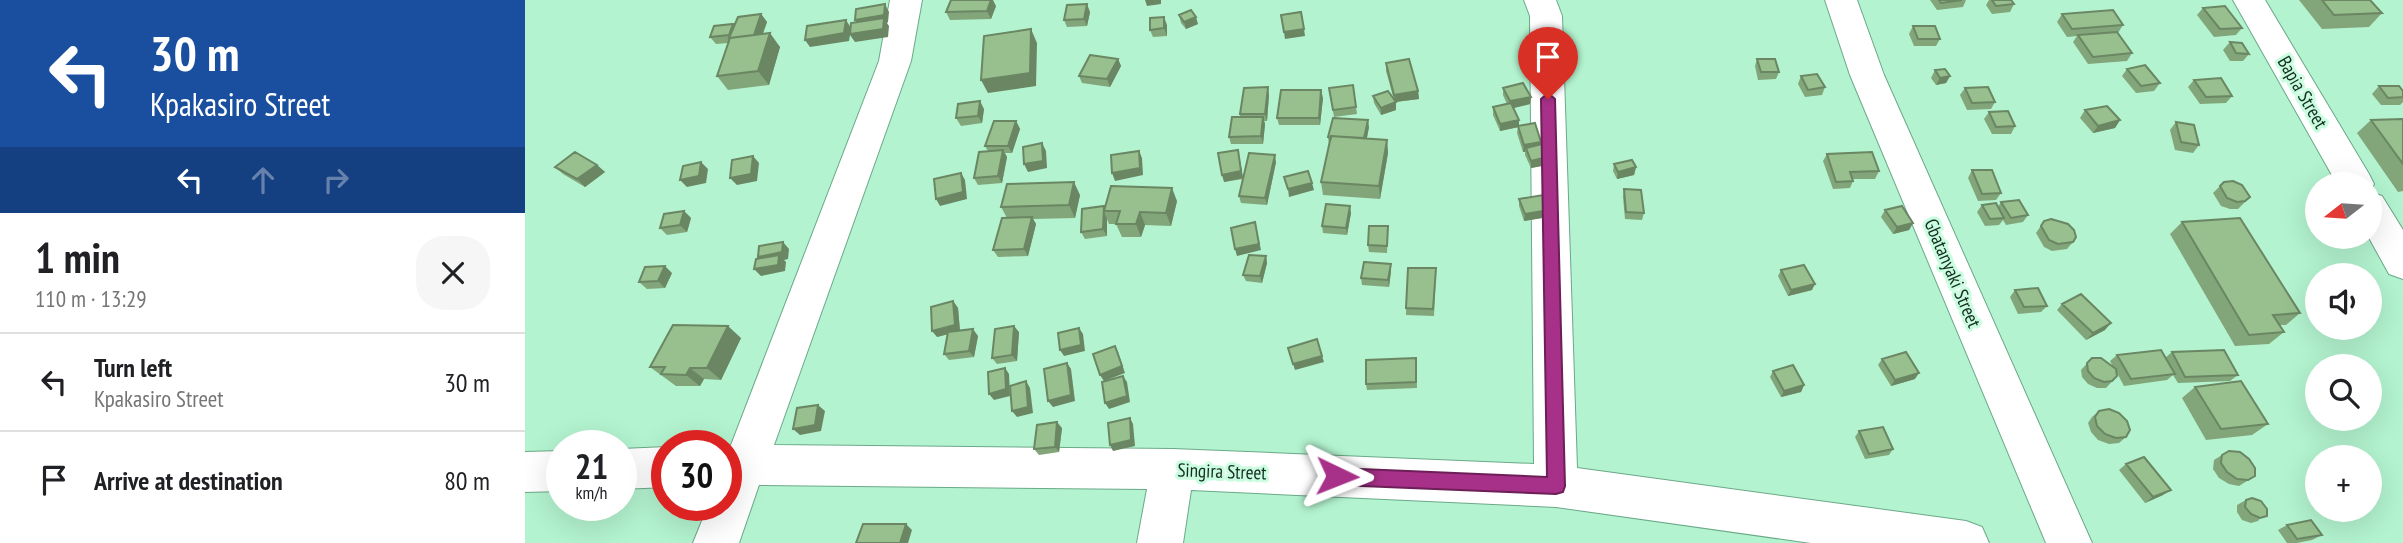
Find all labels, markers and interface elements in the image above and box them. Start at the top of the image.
text: 30 m [150,21,239,85]
pin [1518,27,1578,99]
icon: left [35,28,126,119]
icon: arrive [1529,38,1567,76]
street label: Bapia Street [2273,51,2334,133]
text: Kpakasiro Street [150,83,330,125]
icon: left [171,161,209,199]
icon: ahead [244,161,282,199]
icon: right [317,161,355,199]
north arrow [2305,172,2382,248]
map controls [2305,172,2382,522]
street label: Gbatanyaki Street [1919,215,1987,332]
text: 1 min [35,230,120,285]
button: close [416,236,490,310]
button: sound [2305,263,2382,340]
text: 110 m · 13:29 [35,284,147,313]
text: Turn left [94,351,172,384]
button: search [2305,354,2382,431]
icon: left [35,363,73,401]
text: 30 m [444,366,490,399]
text: Kpakasiro Street [94,384,224,413]
speed limit sign: 30 [651,430,742,521]
position arrow [1300,439,1374,513]
text: 21 [575,443,608,489]
button: + [2305,445,2382,522]
street label: Singira Street [1177,457,1268,485]
icon: arrive [35,461,73,499]
text: Arrive at destination [94,464,283,497]
text: 80 m [444,464,490,497]
text: km/h [576,481,607,504]

